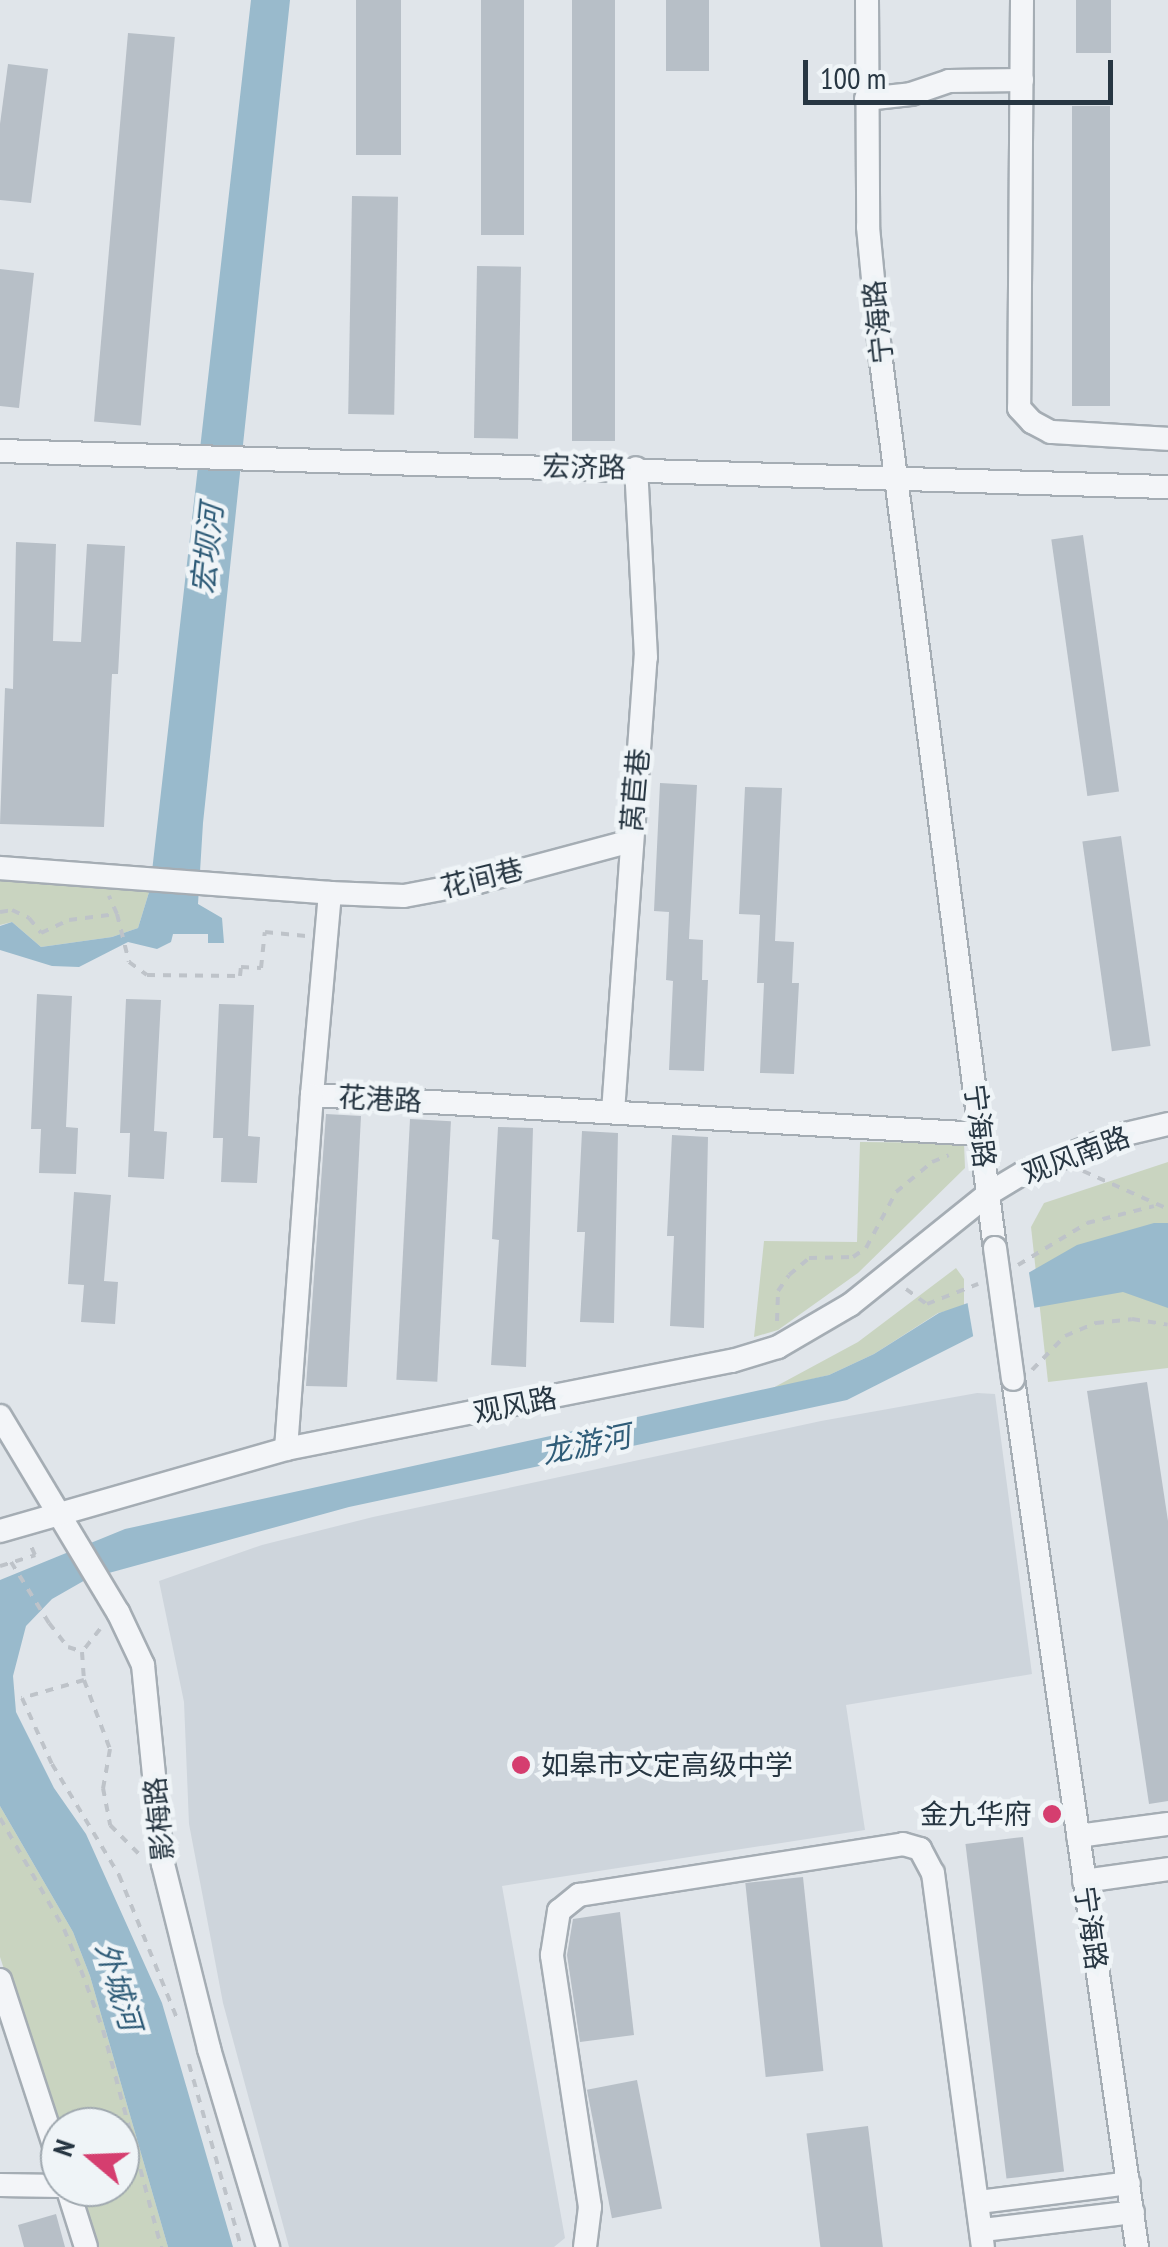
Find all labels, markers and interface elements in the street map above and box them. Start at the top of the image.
scale bar [808,40,1118,102]
text: 100 m [820,58,886,97]
street label: 宁海路 [857,278,899,366]
street label: 宏济路 [542,449,626,485]
water label: 宏坝河 [184,502,230,596]
street label: 莴苣巷 [615,747,655,833]
street label: 花间巷 [437,852,527,904]
street label: 花港路 [337,1080,423,1118]
street label: 宁海路 [958,1082,1002,1170]
street label: 观风南路 [1018,1119,1134,1191]
street label: 观风路 [471,1380,559,1430]
water label: 龙游河 [538,1417,634,1471]
place label: 如皋市文定高级中学 [541,1748,793,1782]
marker: 如皋市文定高级中学 [510,1754,532,1776]
street label: 影梅路 [138,1775,180,1863]
place label: 金九华府 [920,1797,1032,1831]
marker: 金九华府 [1041,1803,1063,1825]
street label: 宁海路 [1069,1884,1113,1972]
water label: 外城河 [89,1938,149,2034]
north arrow [40,2107,140,2207]
text: N [43,2135,83,2161]

